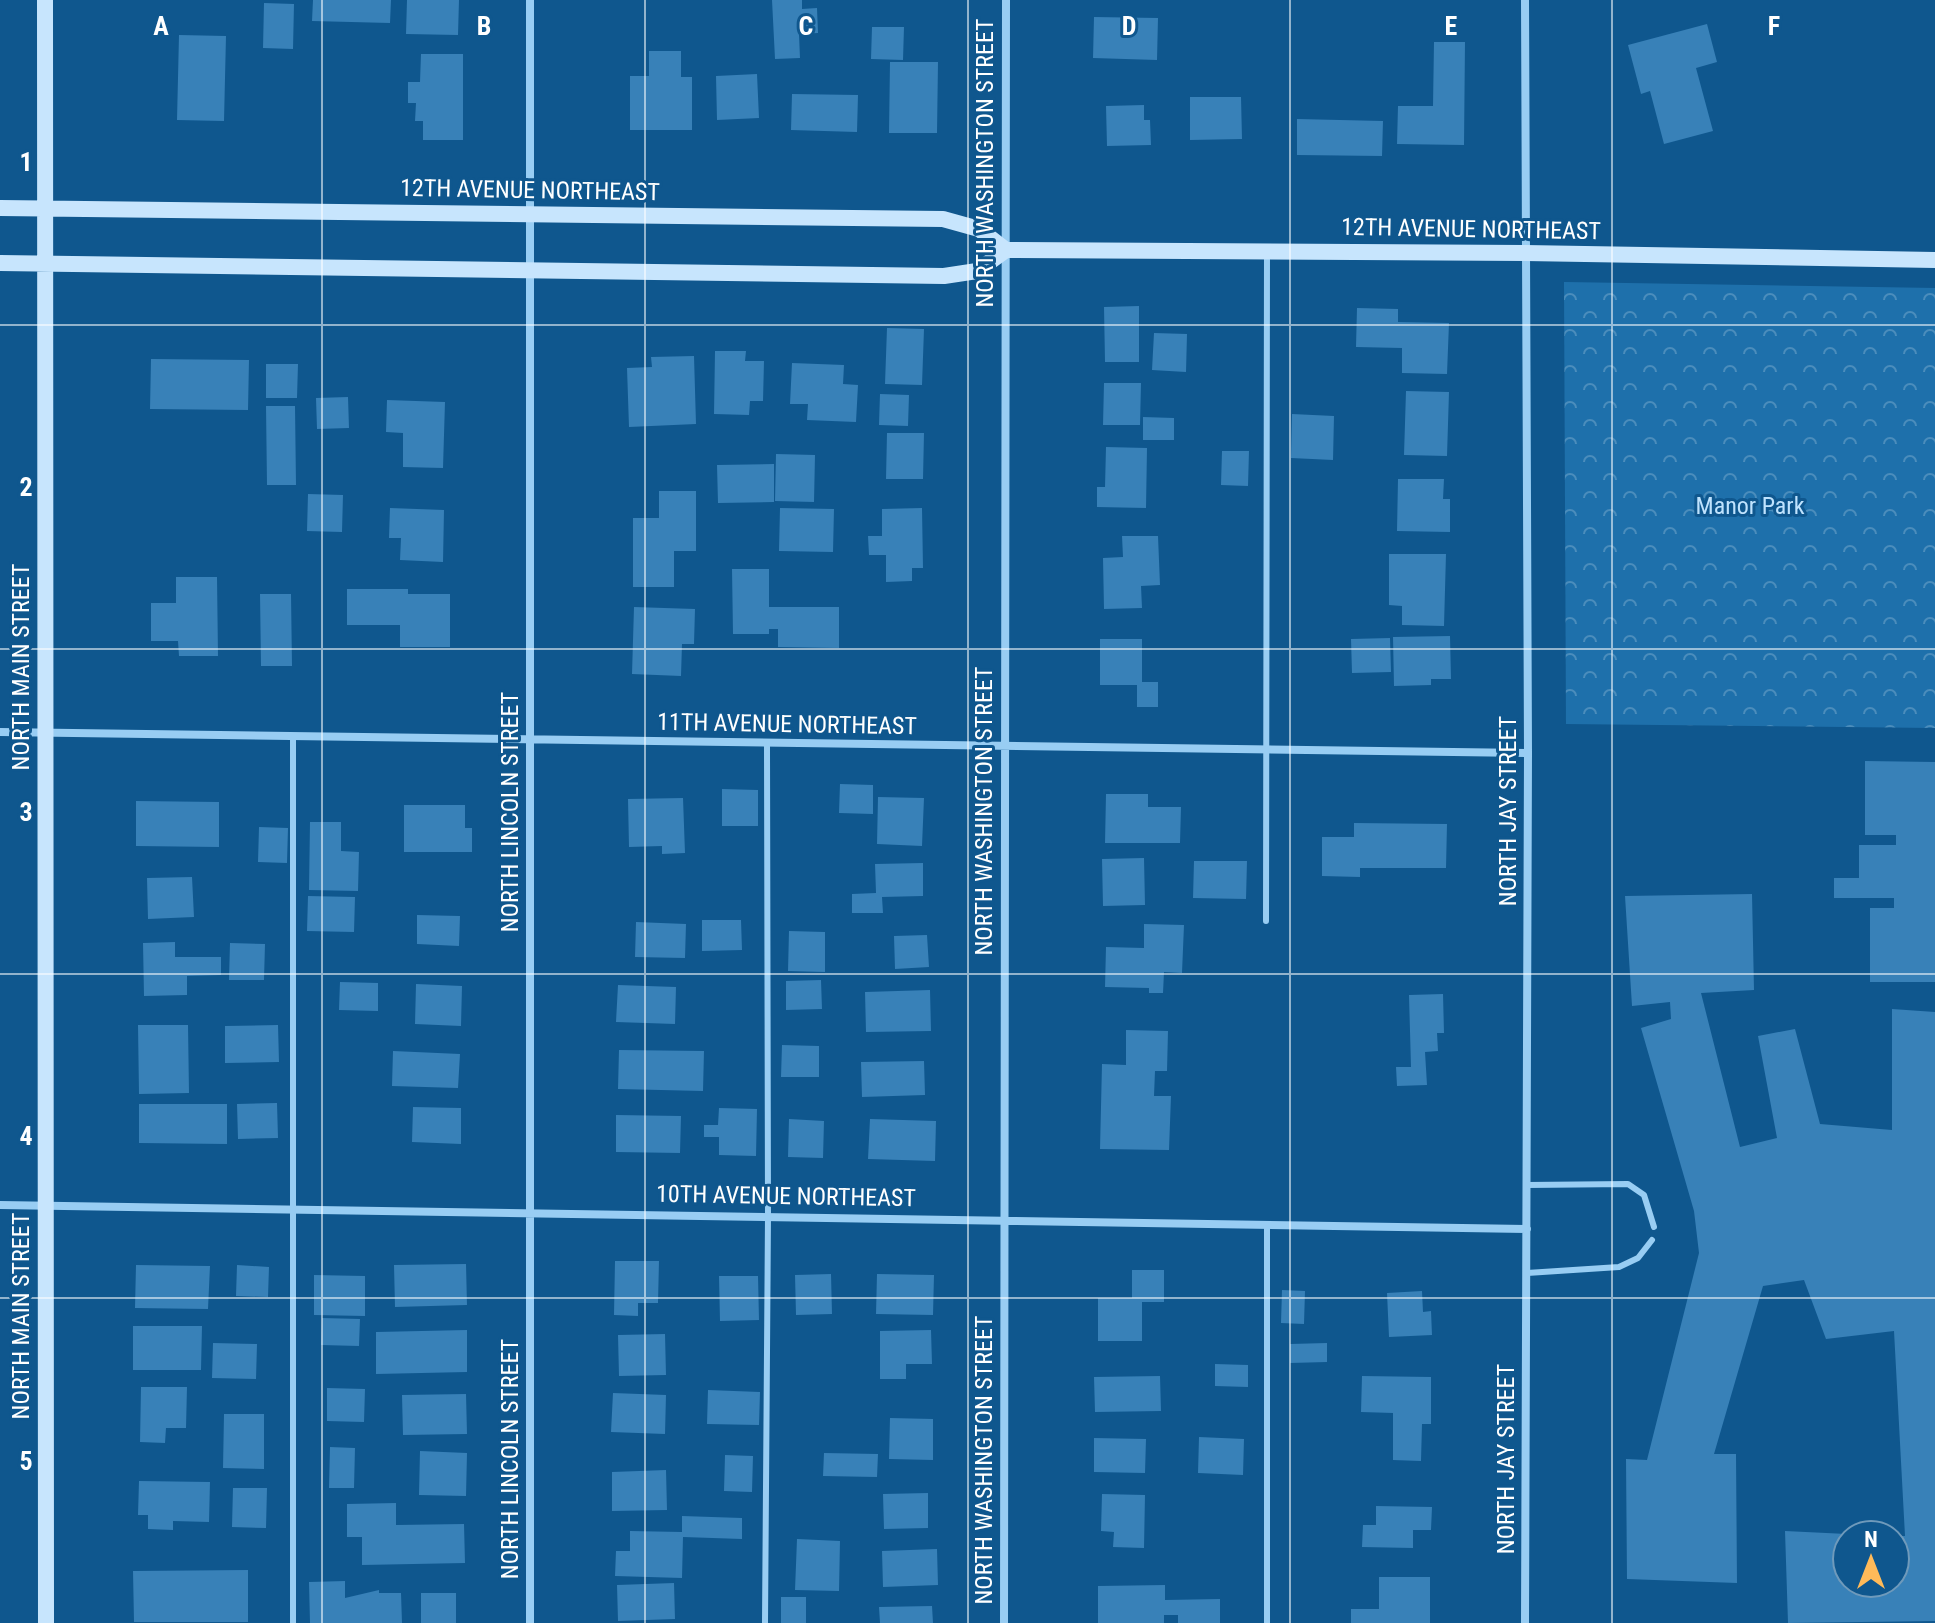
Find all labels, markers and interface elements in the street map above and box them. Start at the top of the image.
text: A [153,11,169,41]
text: B [477,11,491,41]
text: C [799,11,814,41]
text: D [1122,11,1136,41]
text: E [1445,11,1458,41]
text: F [1768,11,1780,41]
street label: NORTH WASHINGTON STREET [971,18,999,308]
text: 1 [19,147,33,177]
street label: 12TH AVENUE NORTHEAST [400,174,660,206]
street label: 12TH AVENUE NORTHEAST [1341,213,1601,245]
text: 2 [19,472,33,502]
park label: Manor Park [1696,492,1805,520]
street label: NORTH MAIN STREET [7,564,35,770]
street label: NORTH WASHINGTON STREET [970,666,998,956]
street label: NORTH LINCOLN STREET [496,692,524,932]
street label: 11TH AVENUE NORTHEAST [657,708,917,740]
street label: NORTH JAY STREET [1494,716,1522,906]
text: 3 [19,797,33,827]
text: 4 [19,1121,33,1151]
street label: 10TH AVENUE NORTHEAST [656,1180,916,1212]
street label: NORTH MAIN STREET [7,1213,35,1419]
street label: NORTH WASHINGTON STREET [970,1315,998,1605]
street label: NORTH LINCOLN STREET [496,1339,524,1579]
street label: NORTH JAY STREET [1492,1364,1520,1554]
text: 5 [19,1446,33,1476]
north arrow [1831,1519,1911,1599]
text: N [1864,1527,1878,1552]

